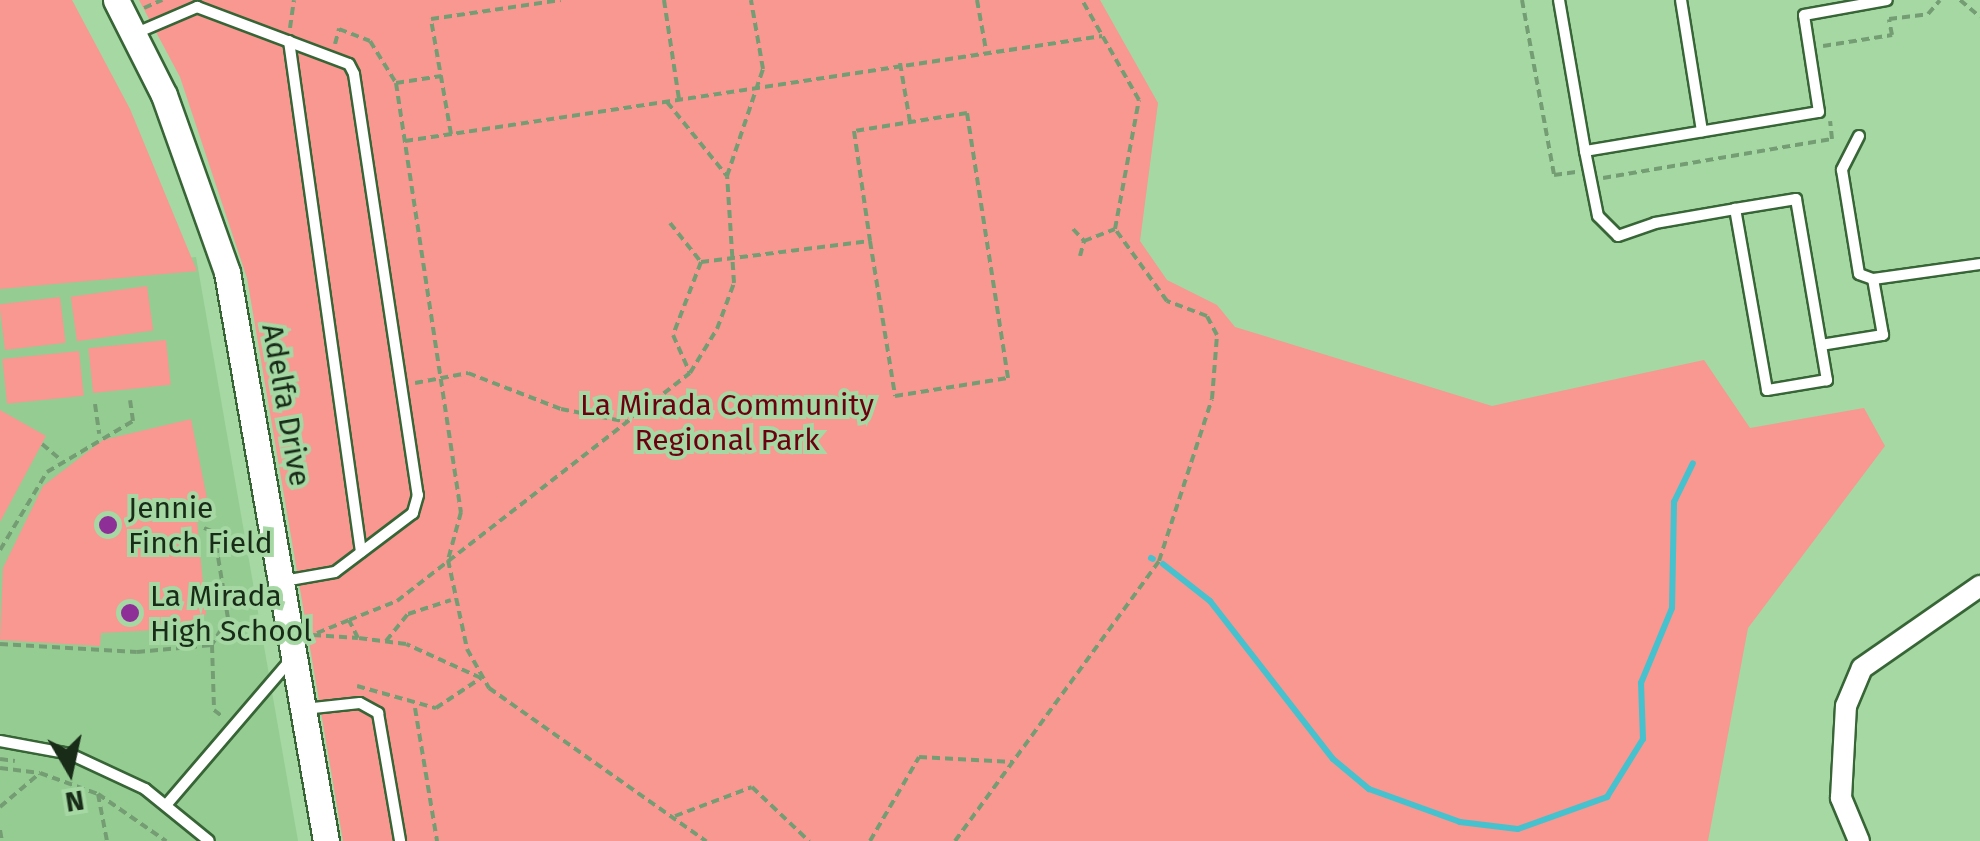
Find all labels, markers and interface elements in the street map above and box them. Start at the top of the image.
street label: Adelfa Drive [254,321,318,489]
park label: La Mirada Community Regional Park [580,387,874,458]
place label: Jennie Finch Field [128,490,273,560]
marker: Jennie Finch Field [97,514,119,536]
place label: La Mirada High School [150,578,312,648]
marker: La Mirada High School [119,602,141,624]
north arrow [20,721,120,821]
text: N [63,783,87,819]

